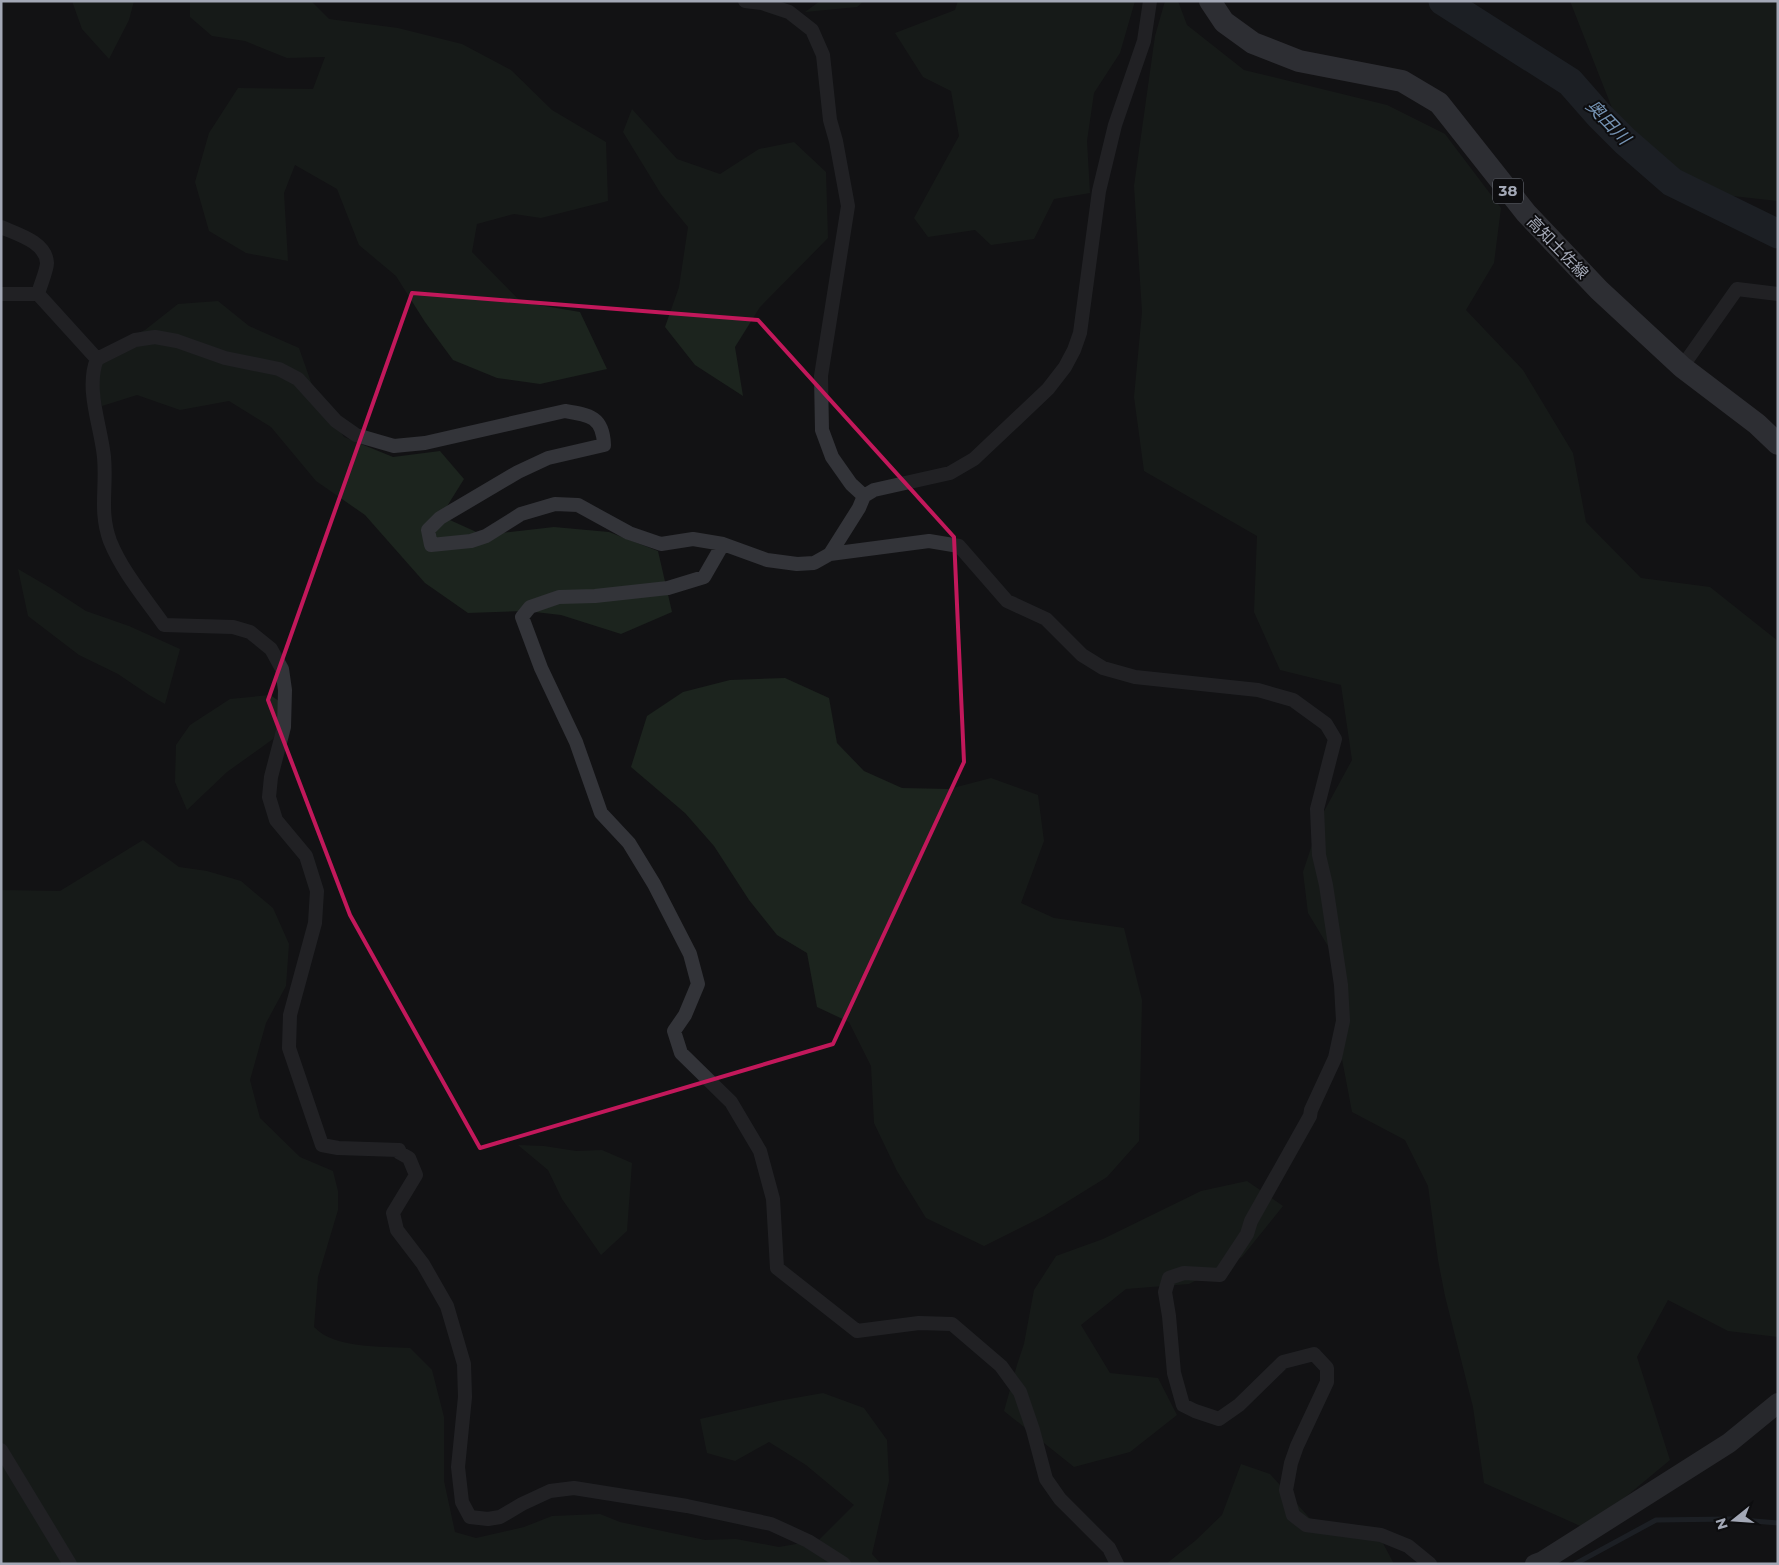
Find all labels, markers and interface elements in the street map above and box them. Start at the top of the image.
water label: 奥田川 [1581,95,1636,151]
road number: 38 [1493,178,1523,204]
street label: 高知土佐線 [1523,212,1592,283]
north arrow [1709,1495,1759,1545]
text: N [1711,1516,1732,1532]

